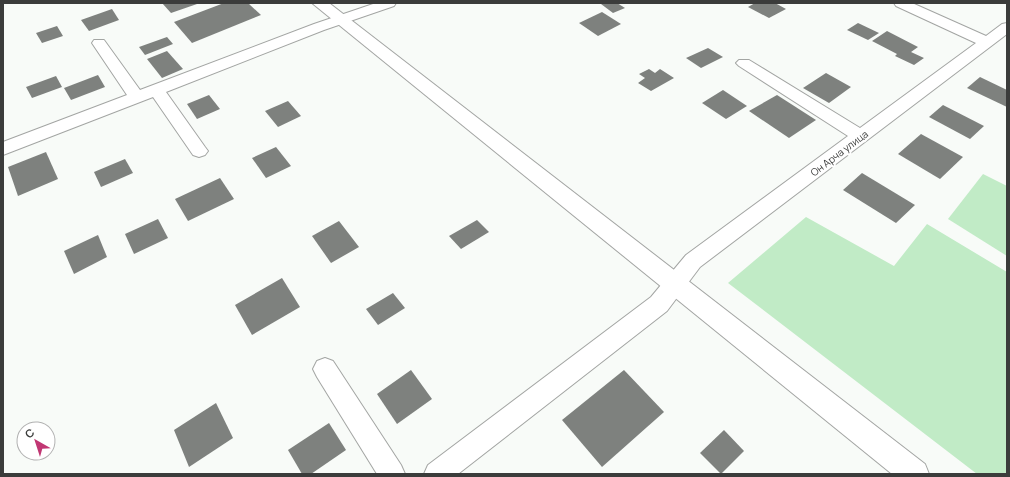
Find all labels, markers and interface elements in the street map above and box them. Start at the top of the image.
street label: Он Арча улица [807,127,871,179]
north arrow [16,421,56,461]
text: С [22,424,37,441]

